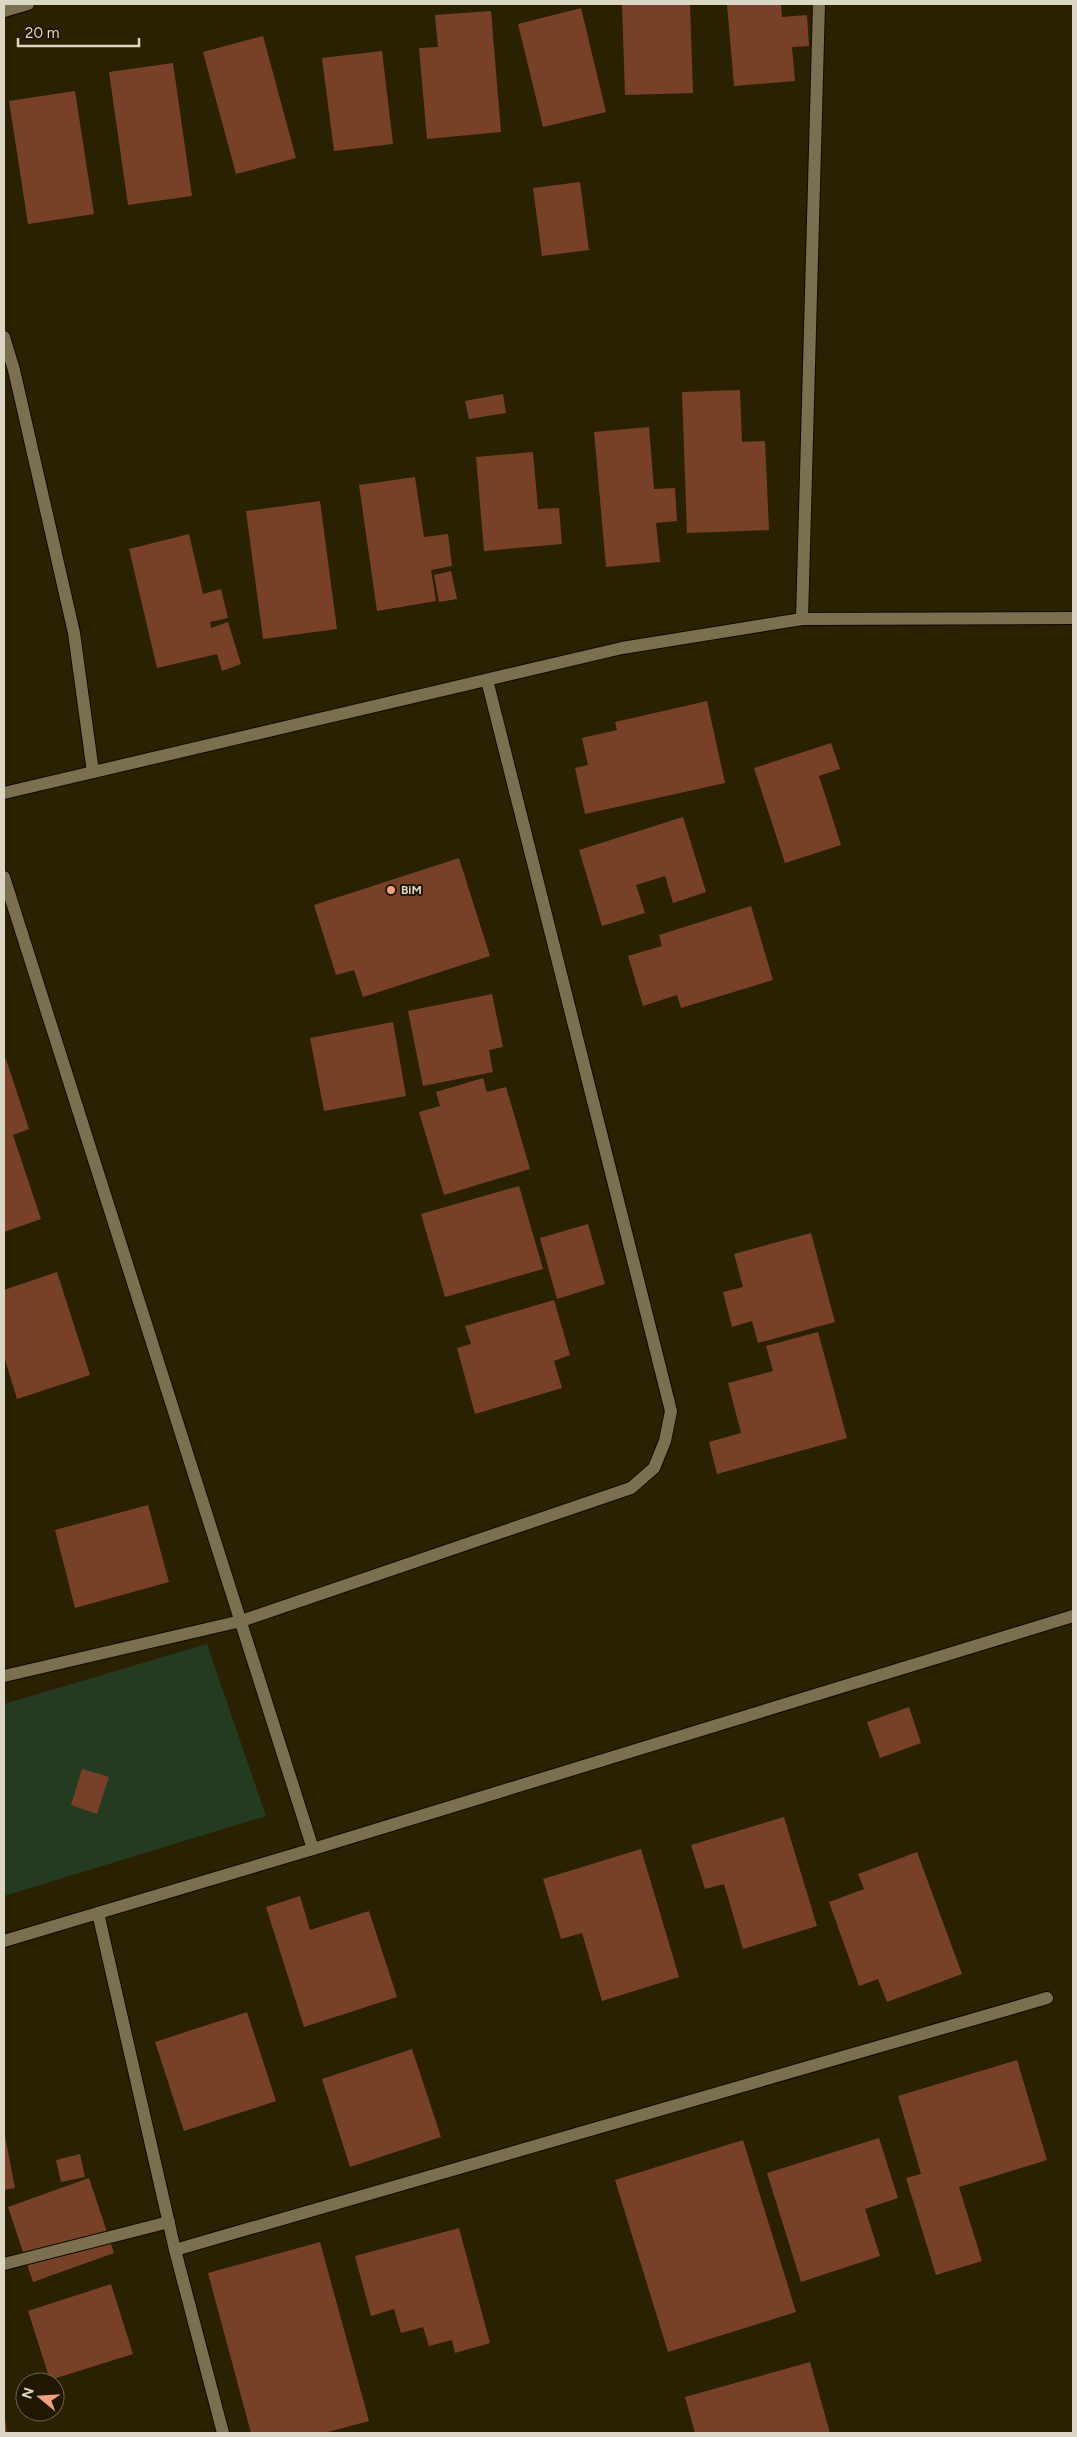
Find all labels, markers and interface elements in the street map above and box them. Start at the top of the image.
scale bar [18,15,139,47]
text: 20 m [25,24,59,42]
place label: BiM [401,883,422,897]
marker: BiM [385,884,397,896]
north arrow [15,2372,65,2422]
text: N [18,2385,38,2401]

